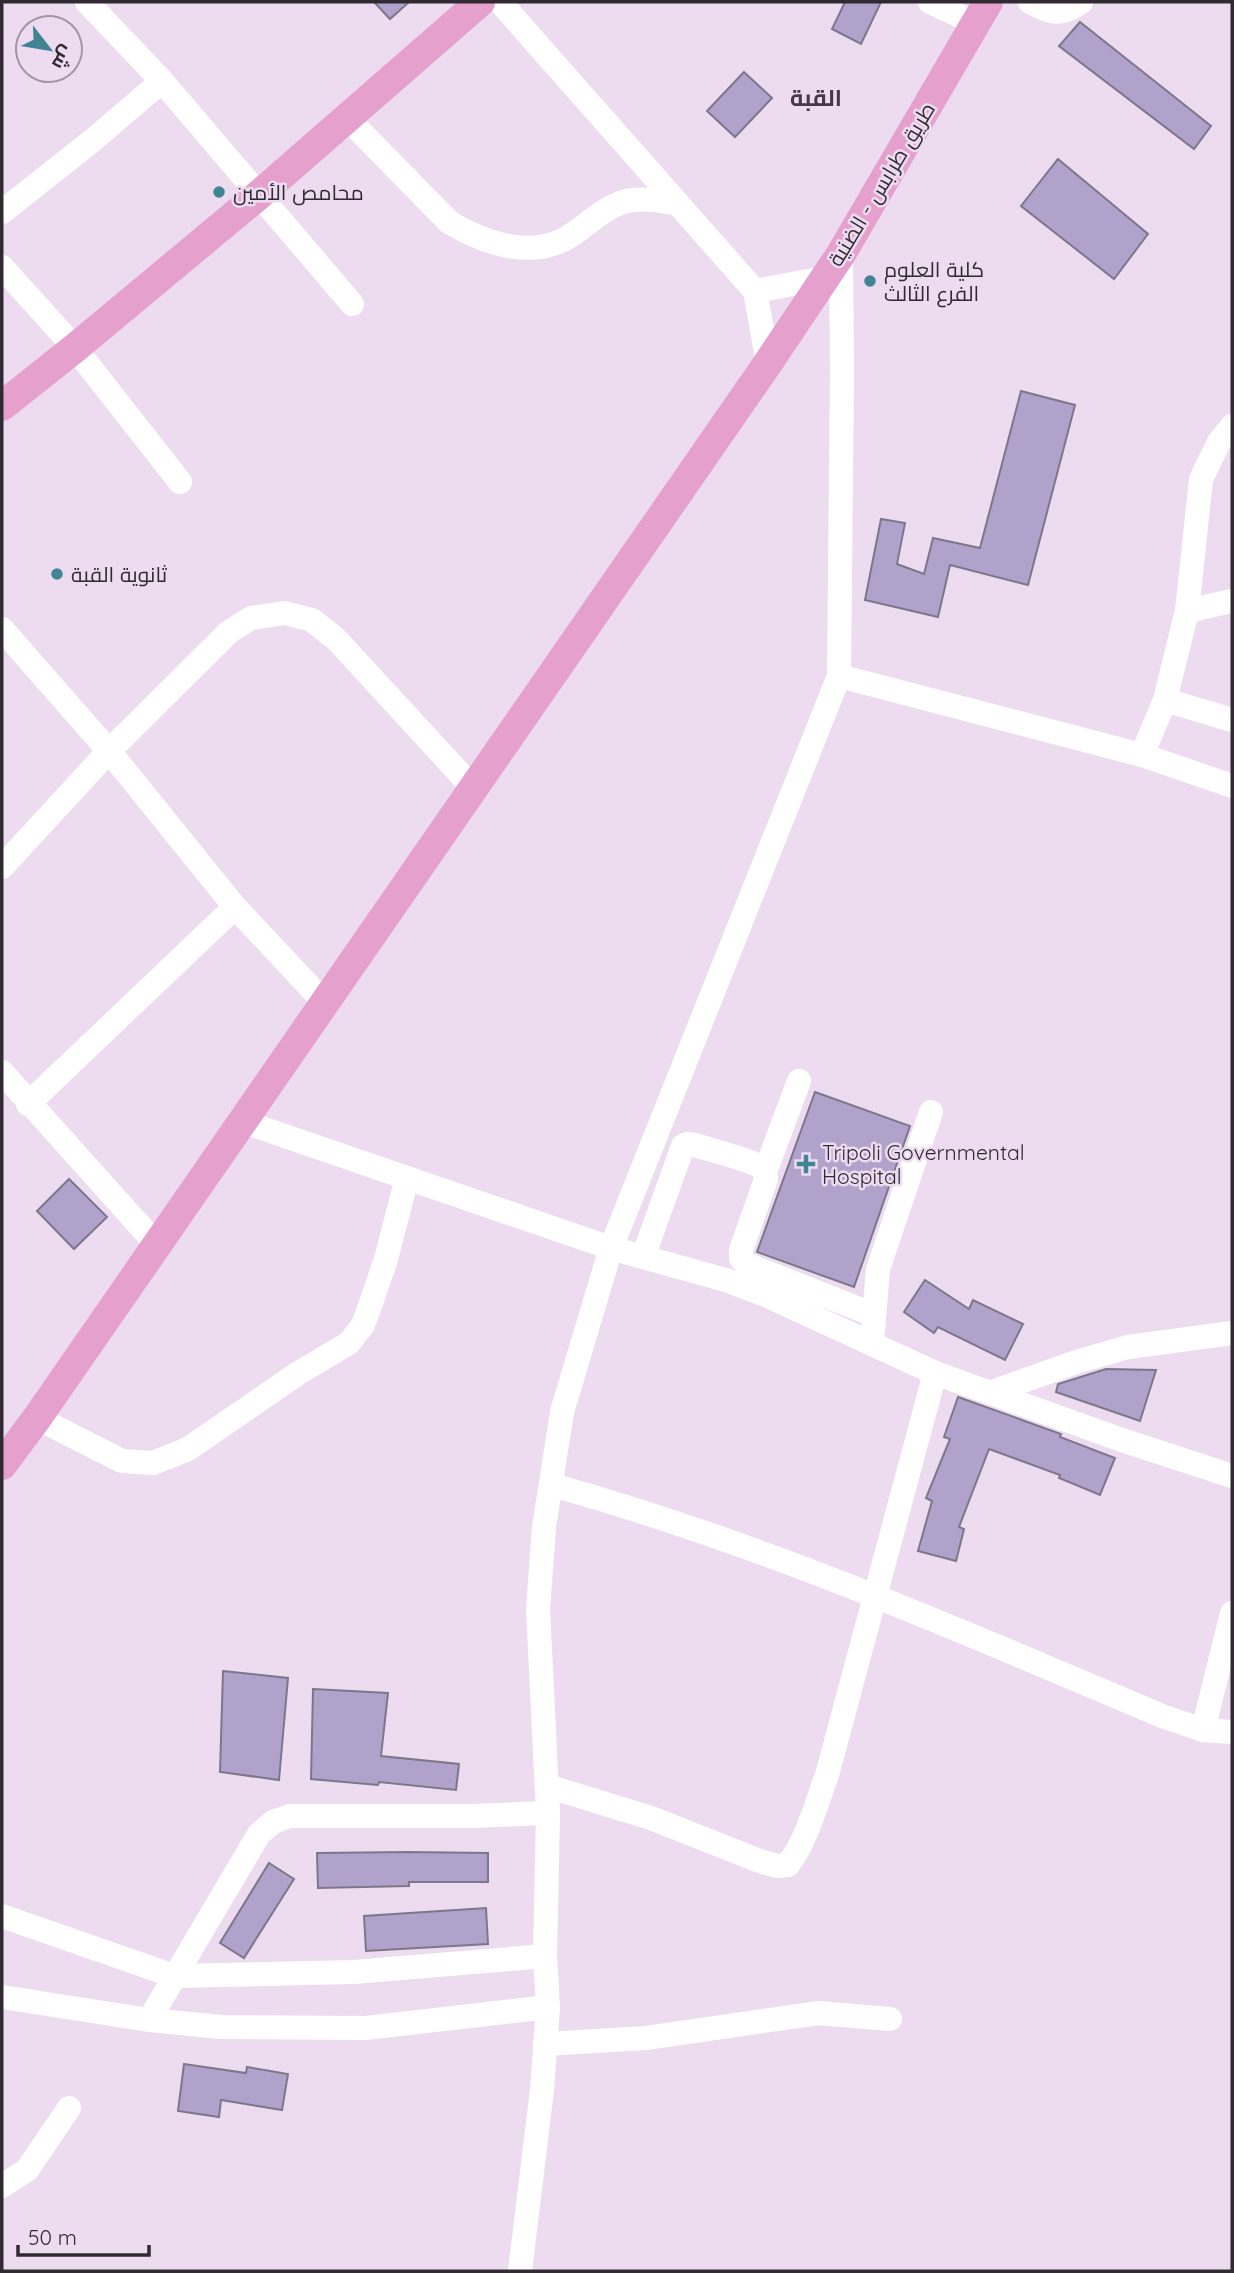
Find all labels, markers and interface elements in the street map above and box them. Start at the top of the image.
north arrow [14,14,84,84]
text: ش [47,41,80,74]
district label: القبة [790,83,842,112]
street label: طريق طرابس - الضنية [822,97,941,271]
place label: محامص الأمين [233,179,364,206]
marker: محامص الأمين [211,184,227,200]
place label: كلية العلوم الفرع الثالث [884,256,984,308]
marker: كلية العلوم الفرع الثالث [862,273,878,289]
place label: ثانوية القبة [71,561,168,587]
marker: ثانوية القبة [49,566,65,582]
place label: Tripoli Governmental Hospital [822,1139,1025,1189]
marker: Tripoli Governmental Hospital [796,1154,816,1174]
scale bar [18,2214,149,2258]
text: 50 m [28,2224,77,2250]

